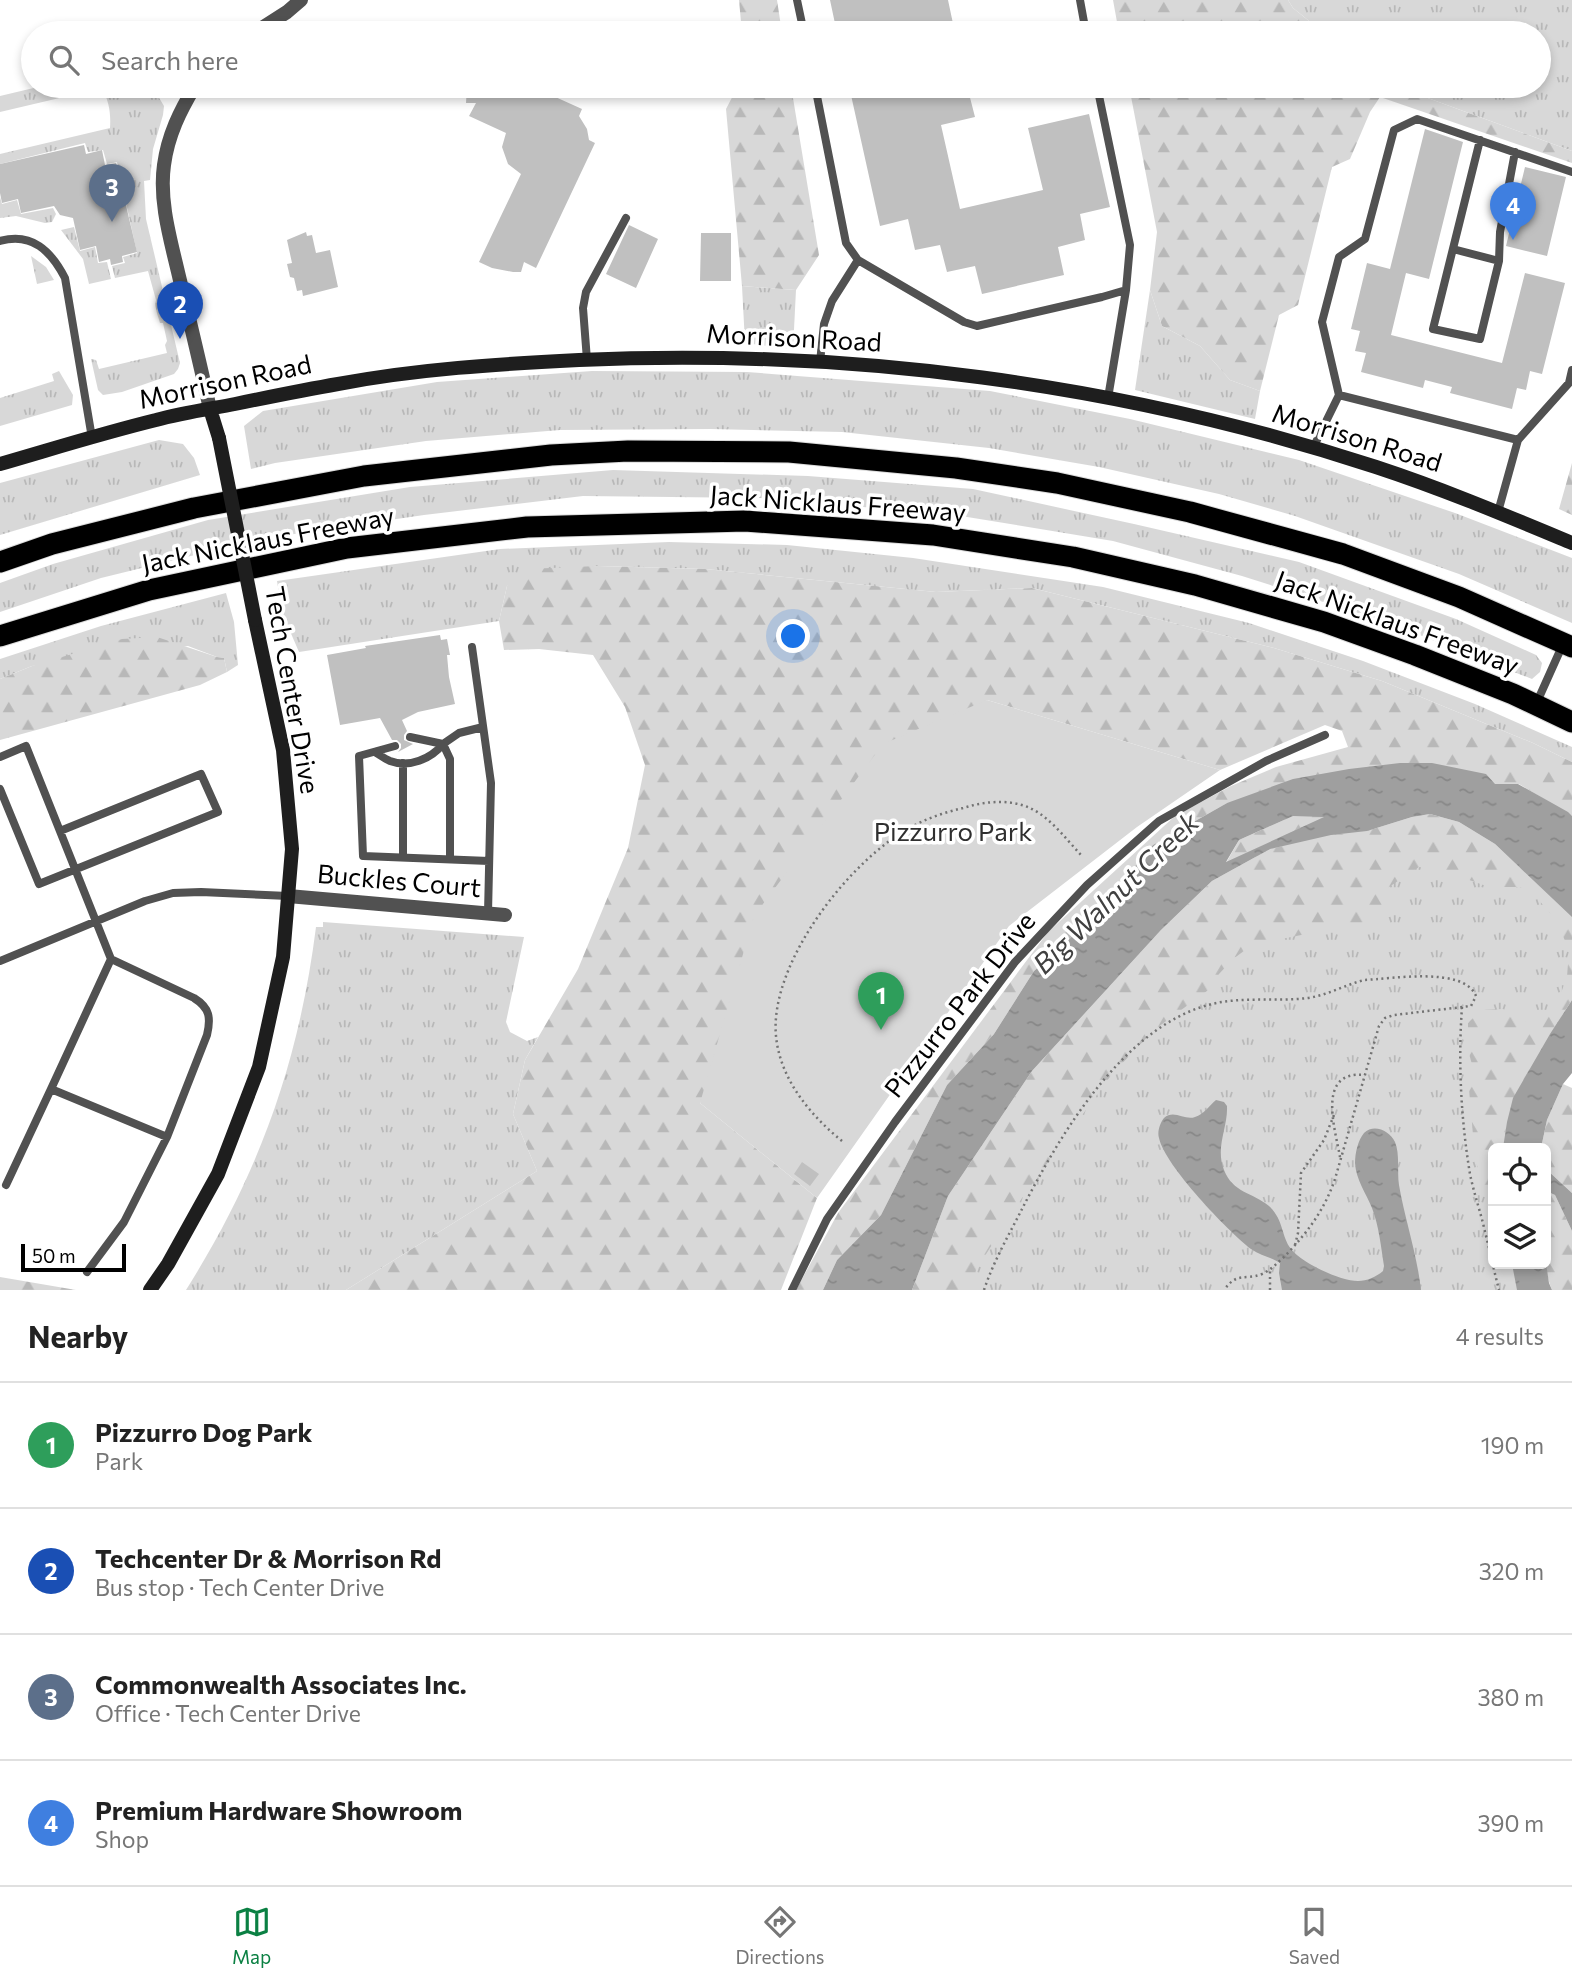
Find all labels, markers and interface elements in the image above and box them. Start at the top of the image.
search box [21,21,1551,98]
icon: search [45,41,83,79]
text: Search here [101,44,239,75]
pin: 3 [89,164,135,222]
pin: 4 [1490,182,1536,240]
pin: 2 [157,281,203,339]
street label: Morrison Road [705,316,883,357]
street label: Morrison Road [135,347,314,414]
street label: Morrison Road [1269,396,1446,477]
street label: Jack Nicklaus Freeway [709,478,967,527]
street label: Jack Nicklaus Freeway [139,499,397,578]
street label: Jack Nicklaus Freeway [1272,563,1523,680]
street label: Tech Center Drive [260,584,327,796]
your location [776,619,810,653]
water label: Big Walnut Creek [1025,804,1206,980]
park label: Pizzurro Park [874,815,1032,846]
street label: Buckles Court [316,857,482,902]
street label: Pizzurro Park Drive [877,905,1041,1103]
pin: 1 [858,972,904,1030]
map controls [1488,1143,1551,1269]
button: locate [1488,1143,1551,1206]
button: layers [1488,1206,1551,1269]
scale bar [21,1241,126,1273]
text: 50 m [32,1244,76,1267]
text: Nearby [28,1317,128,1354]
text: 4 results [1456,1322,1544,1350]
text: Pizzurro Dog Park [95,1416,312,1447]
text: 1 [46,1431,56,1459]
text: 190 m [1481,1431,1544,1459]
text: Park [95,1447,143,1475]
text: Techcenter Dr & Morrison Rd [95,1542,441,1573]
text: 2 [44,1557,58,1585]
text: 320 m [1479,1557,1544,1585]
text: Bus stop · Tech Center Drive [95,1573,384,1601]
text: Commonwealth Associates Inc. [95,1668,467,1699]
text: 3 [44,1683,58,1711]
text: 380 m [1477,1683,1544,1711]
text: Office · Tech Center Drive [95,1699,361,1727]
text: Premium Hardware Showroom [95,1794,463,1825]
text: 4 [44,1809,58,1837]
text: 390 m [1477,1809,1544,1837]
text: Shop [95,1825,149,1853]
tab: Map [232,1903,271,1968]
tab: Directions [735,1903,825,1968]
tab: Saved [1289,1903,1340,1968]

